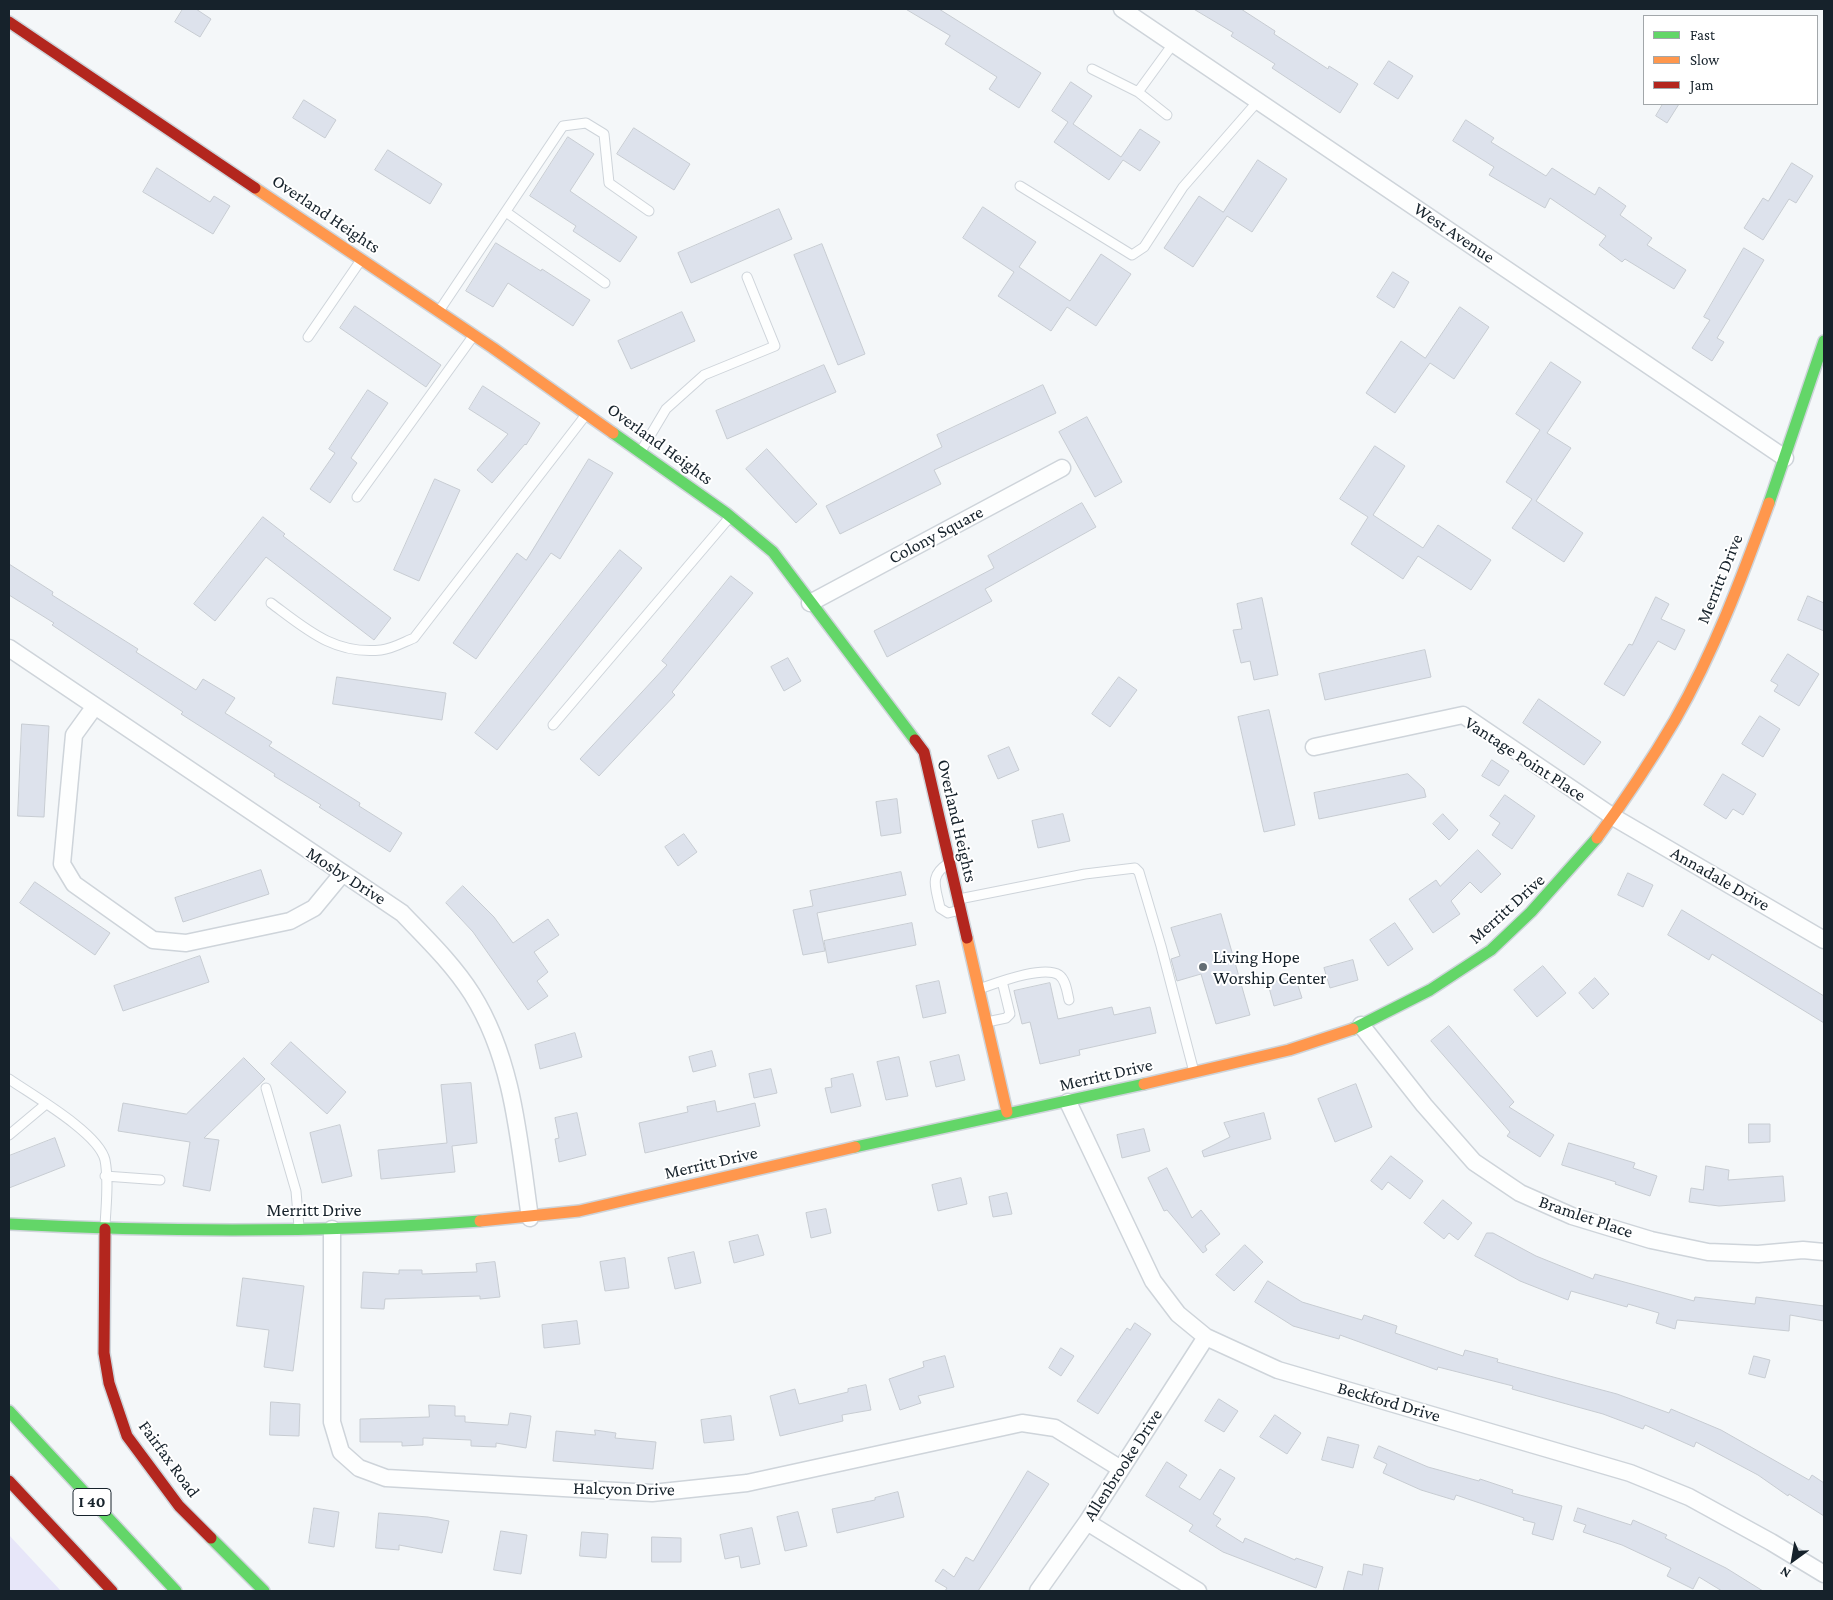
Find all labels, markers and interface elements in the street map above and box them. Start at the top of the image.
legend [1643,15,1818,105]
text: Fast [1690,27,1715,43]
text: Slow [1690,52,1719,68]
text: Jam [1690,77,1713,93]
street label: Overland Heights [268,170,384,258]
street label: West Avenue [1409,198,1499,268]
street label: Overland Heights [603,398,717,490]
street label: Colony Square [885,501,987,569]
street label: Merritt Drive [1692,531,1748,627]
street label: Vantage Point Place [1460,712,1590,806]
street label: Overland Heights [932,757,982,885]
street label: Mosby Drive [302,842,390,910]
street label: Annadale Drive [1667,842,1773,916]
street label: Merritt Drive [1465,869,1549,949]
place label: Living Hope Worship Center [1213,946,1326,989]
marker: Living Hope Worship Center [1197,961,1209,973]
street label: Merritt Drive [1057,1054,1155,1096]
street label: Merritt Drive [662,1142,760,1184]
street label: Bramlet Place [1536,1191,1636,1243]
street label: Merritt Drive [267,1199,361,1221]
street label: Beckford Drive [1335,1377,1443,1427]
street label: Allenbrooke Drive [1079,1405,1167,1525]
street label: Fairfax Road [134,1416,204,1502]
street label: Halcyon Drive [573,1477,675,1501]
road number: I 40 [73,1488,111,1515]
north arrow [1768,1535,1818,1585]
text: N [1777,1563,1793,1582]

